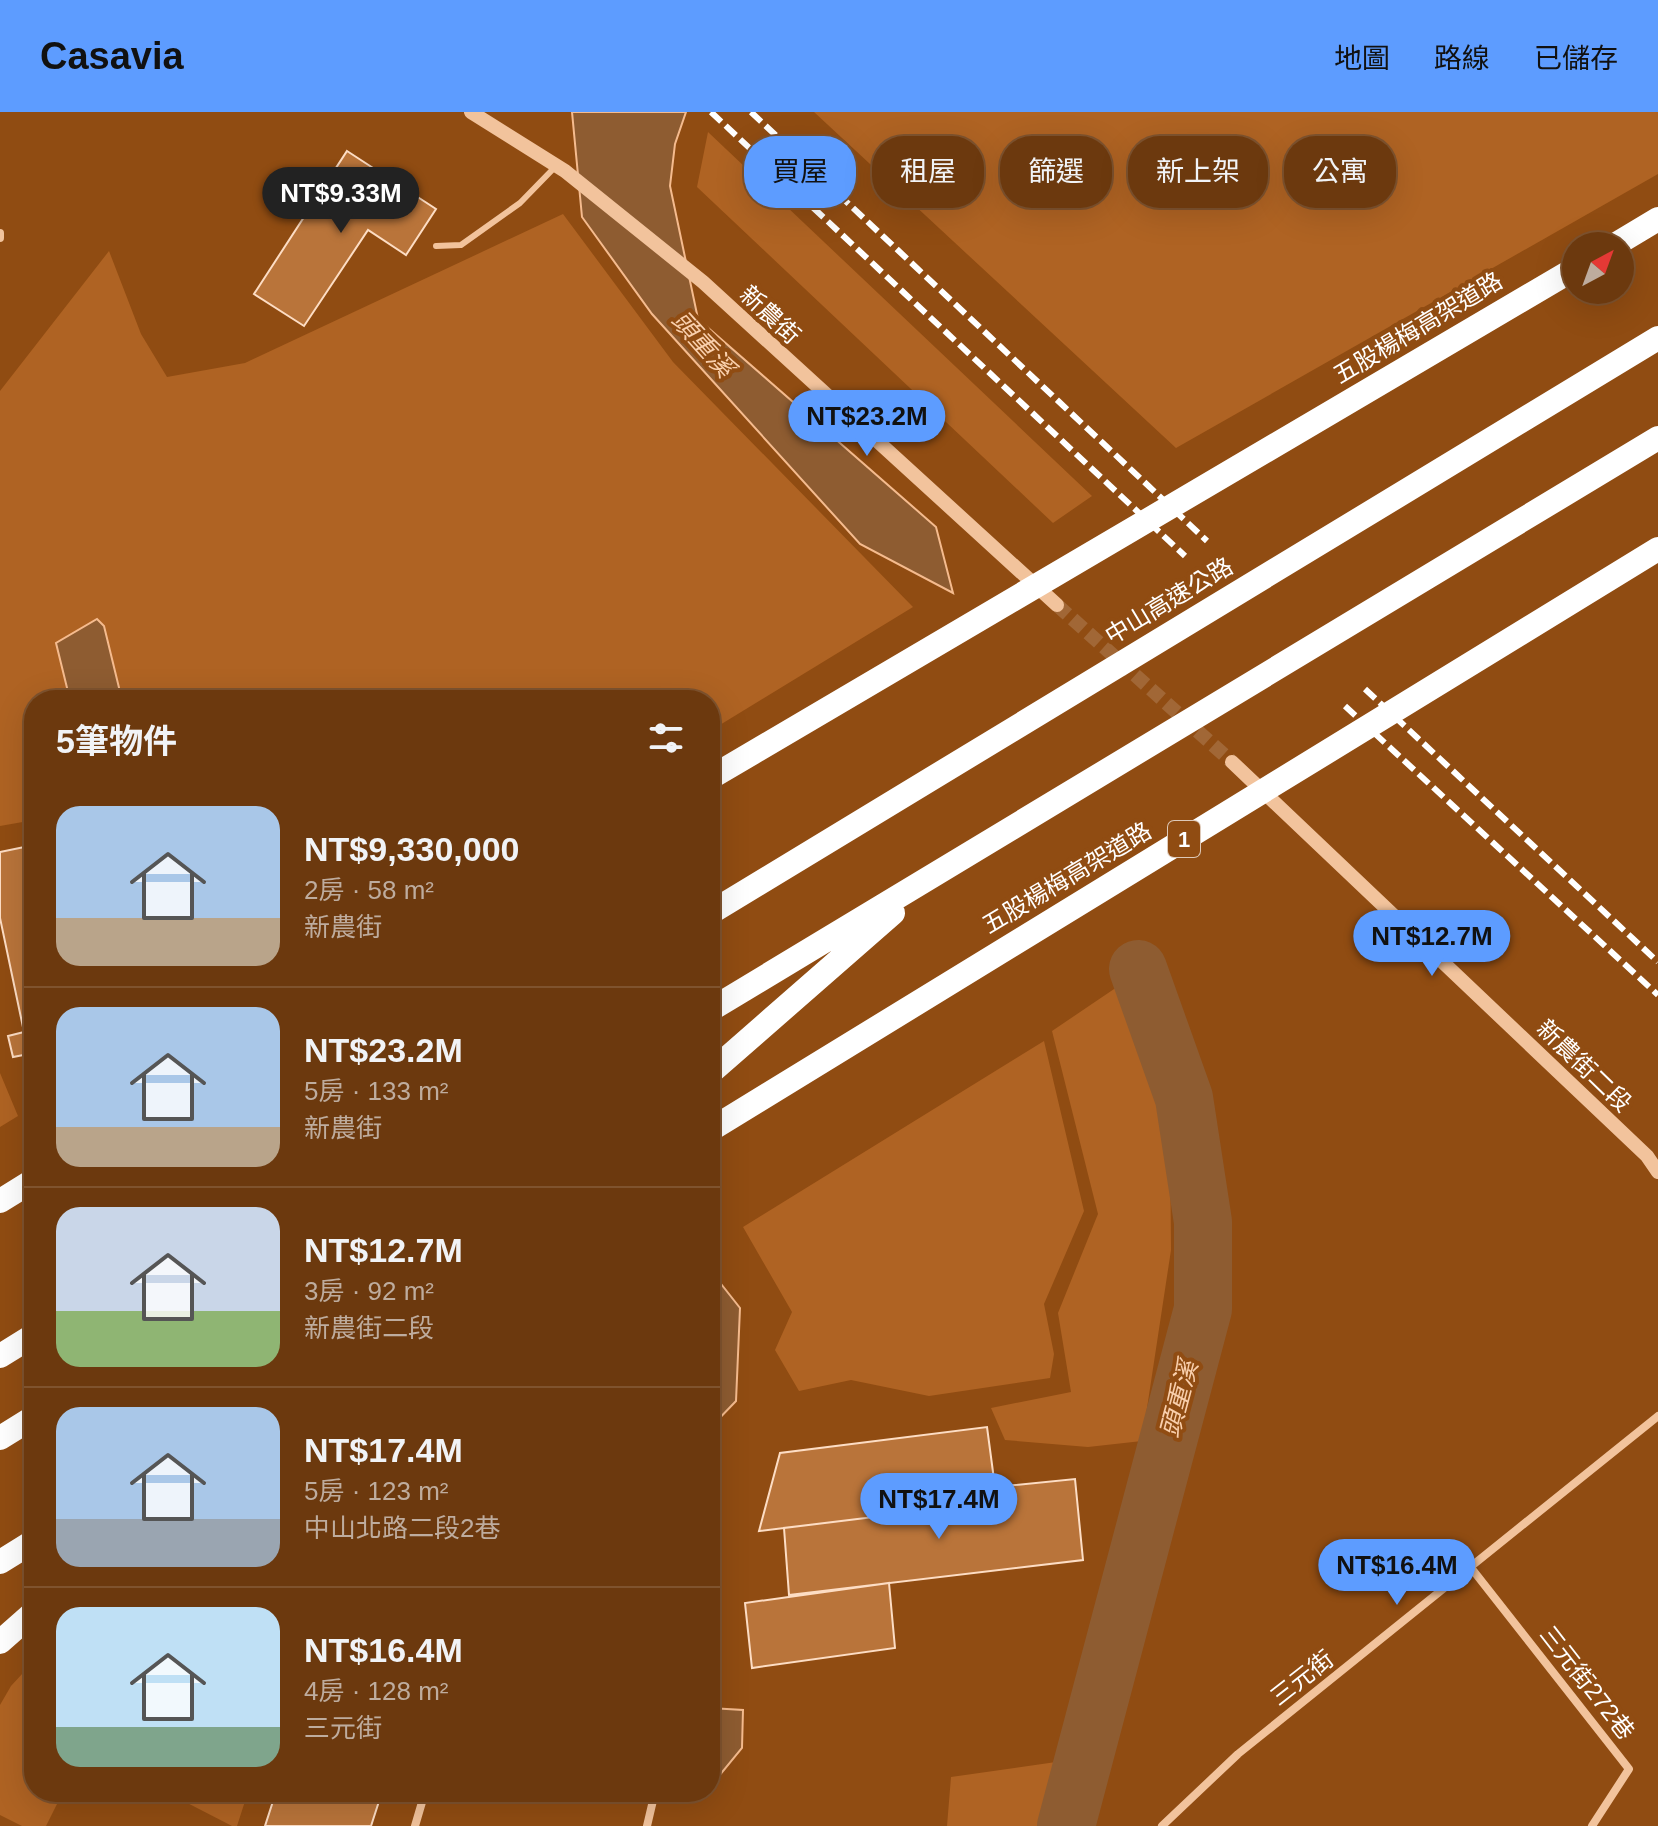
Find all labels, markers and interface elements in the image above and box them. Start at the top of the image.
text: Casavia [40,35,184,77]
text: 地圖 [1334,43,1390,74]
text: 路線 [1434,43,1490,74]
text: 已儲存 [1534,43,1618,74]
chip: 買屋 [744,136,856,208]
chip: 租屋 [872,136,984,208]
chip: 篩選 [1000,136,1112,208]
chip: 新上架 [1128,136,1268,208]
chip: 公寓 [1284,136,1396,208]
pin: NT$9.33M [258,167,424,235]
text: NT$9.33M [280,178,402,208]
north arrow [1562,232,1634,304]
map controls [1562,232,1634,304]
street label: 五股楊梅高架道路 [1329,267,1507,389]
street label: 新農街 [735,280,806,349]
water label: 頭重溪 [666,305,743,386]
pin: NT$23.2M [784,390,950,458]
text: NT$23.2M [806,401,928,431]
street label: 中山高速公路 [1100,552,1237,649]
icon: filters [644,716,688,760]
text: 5筆物件 [56,722,177,760]
street label: 五股楊梅高架道路 [978,817,1156,939]
road number: 1 [1168,821,1200,857]
text: NT$9,330,000 [304,830,520,868]
icon: home [120,838,216,934]
text: 2房 · 58 m² [304,875,434,905]
pin: NT$12.7M [1349,910,1515,978]
text: 新農街 [304,912,382,942]
text: NT$12.7M [1371,921,1493,951]
street label: 新農街二段 [1532,1014,1637,1117]
text: NT$23.2M [304,1031,463,1069]
icon: home [120,1039,216,1135]
text: 5房 · 133 m² [304,1076,449,1106]
text: 新農街 [304,1113,382,1143]
text: NT$12.7M [304,1231,463,1269]
icon: home [120,1239,216,1335]
text: 3房 · 92 m² [304,1276,434,1306]
text: 新農街二段 [304,1313,434,1343]
water label: 頭重溪 [1154,1354,1205,1441]
text: NT$17.4M [304,1431,463,1469]
icon: home [120,1439,216,1535]
pin: NT$17.4M [856,1473,1022,1541]
text: 5房 · 123 m² [304,1476,449,1506]
text: NT$17.4M [878,1484,1000,1514]
text: 中山北路二段2巷 [304,1513,500,1543]
pin: NT$16.4M [1314,1539,1480,1607]
text: NT$16.4M [1336,1550,1458,1580]
street label: 三元街272巷 [1535,1621,1640,1745]
text: NT$16.4M [304,1631,463,1669]
icon: home [120,1639,216,1735]
street label: 三元街 [1265,1645,1338,1710]
text: 4房 · 128 m² [304,1676,449,1706]
text: 三元街 [304,1713,382,1743]

